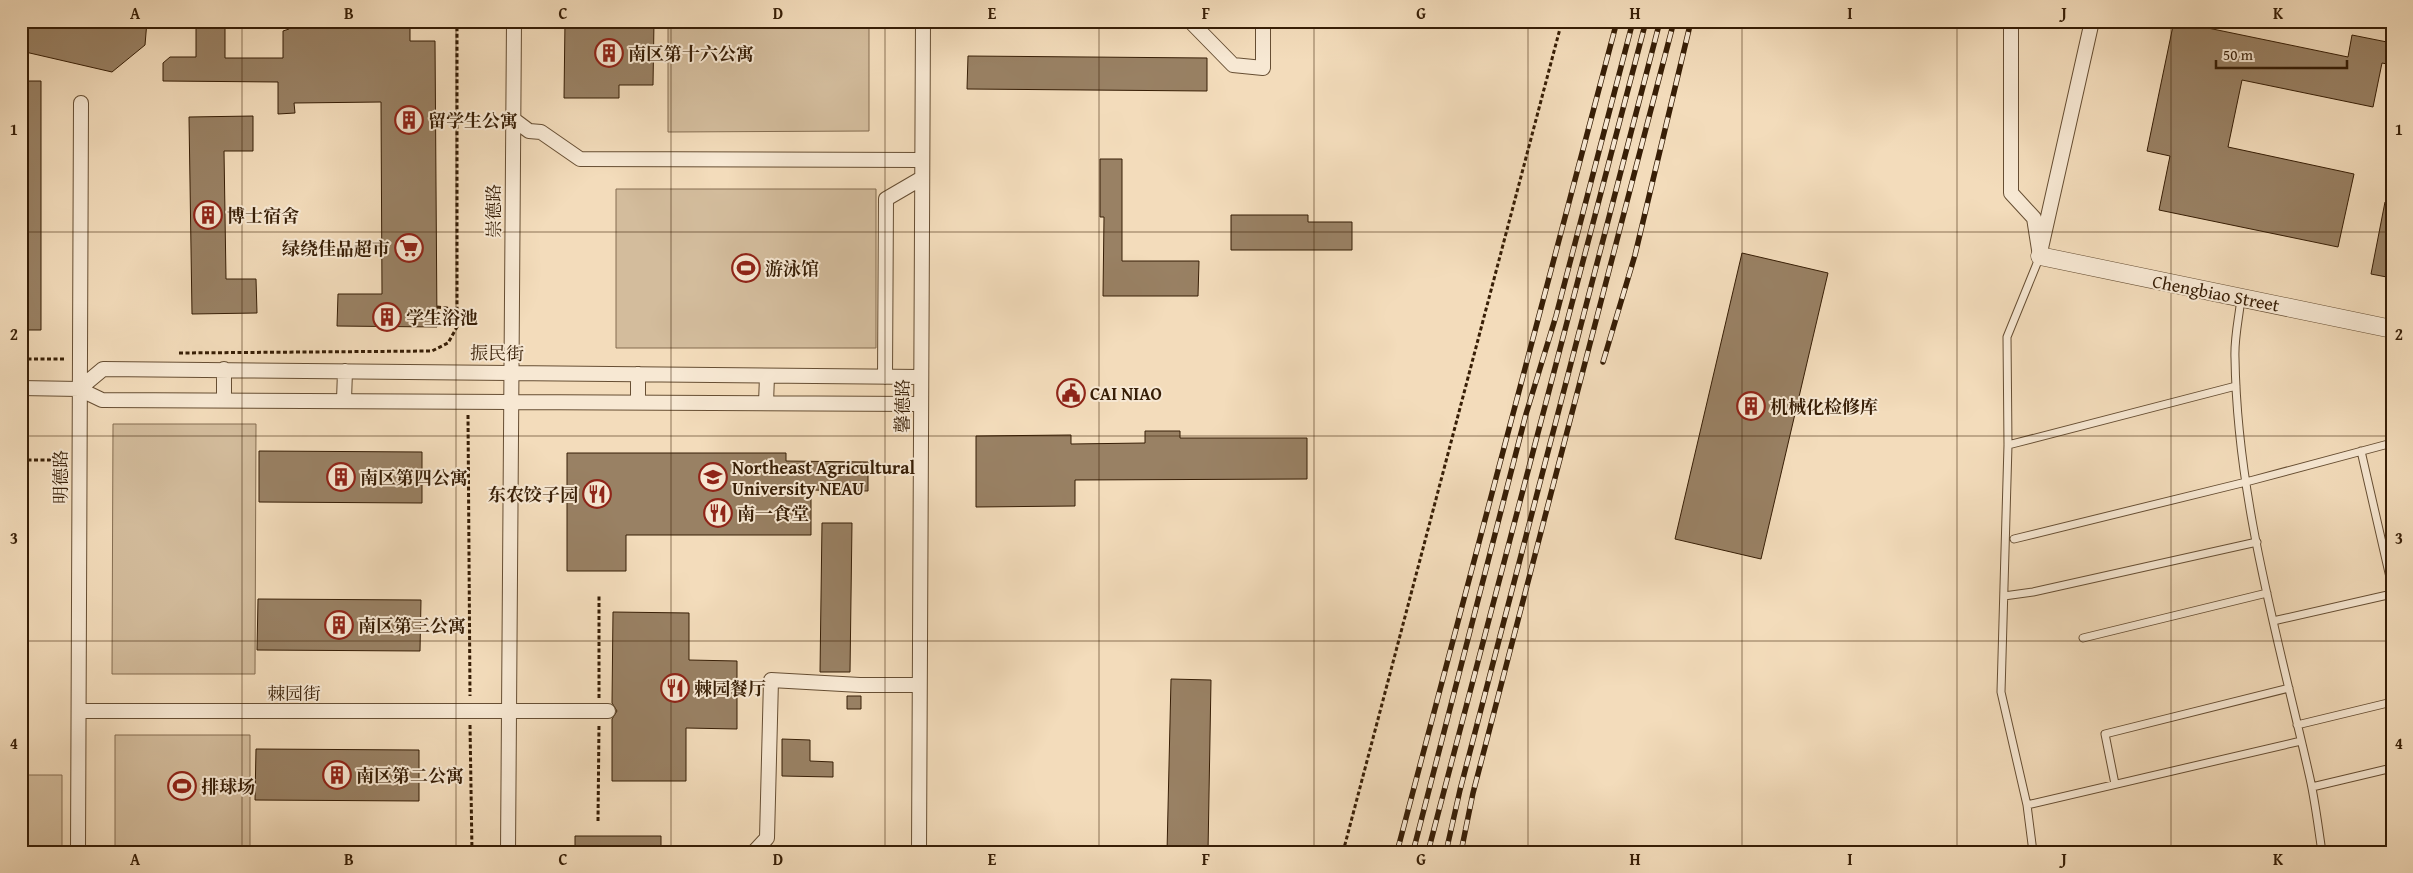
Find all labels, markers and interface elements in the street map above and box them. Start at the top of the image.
text: A [130,1,141,25]
text: B [344,1,354,25]
text: C [558,1,568,25]
text: D [773,1,783,25]
text: E [988,1,997,25]
text: F [1202,1,1210,25]
text: G [1416,1,1426,25]
text: H [1629,1,1641,25]
text: I [1847,1,1853,25]
text: J [2058,1,2067,25]
text: K [2273,1,2284,25]
building icon: 南区第十六公寓 [594,38,624,68]
scale bar [2216,38,2347,70]
place label: 南区第十六公寓 [628,40,754,67]
text: 50 m [2223,44,2254,65]
building icon: 留学生公寓 [394,105,424,135]
place label: 留学生公寓 [428,107,518,134]
text: 1 [10,117,18,141]
text: 1 [2395,117,2403,141]
street label: 崇德路 [480,184,507,238]
building icon: 博士宿舍 [193,200,223,230]
place label: 博士宿舍 [227,202,299,229]
supermarket icon: 绿绕佳品超市 [394,233,424,263]
place label: 绿绕佳品超市 [282,235,390,262]
sports icon: 游泳馆 [731,253,761,283]
place label: 游泳馆 [765,255,819,282]
street label: Chengbiao Street [2150,267,2283,319]
building icon: 学生浴池 [372,302,402,332]
place label: 学生浴池 [406,304,478,331]
text: 2 [10,322,18,346]
text: 2 [2395,322,2403,346]
street label: 振民街 [470,339,524,367]
public building icon: CAI NIAO [1056,378,1086,408]
street label: 馨德路 [889,379,916,433]
place label: CAI NIAO [1090,380,1162,407]
building icon: 机械化检修库 [1736,391,1766,421]
place label: 机械化检修库 [1770,393,1878,420]
street label: 明德路 [47,450,74,504]
place label: Northeast Agricultural University NEAU [732,454,915,502]
building icon: 南区第四公寓 [326,462,356,492]
school or university icon: Northeast Agricultural University NEAU [698,462,728,492]
place label: 南区第四公寓 [360,464,468,491]
restaurant icon: 东农饺子园 [582,479,612,509]
place label: 东农饺子园 [488,481,578,508]
restaurant icon: 南一食堂 [703,498,733,528]
place label: 南一食堂 [737,500,809,527]
text: 3 [10,526,18,550]
text: 3 [2395,526,2403,550]
building icon: 南区第三公寓 [324,610,354,640]
place label: 南区第三公寓 [358,612,466,639]
restaurant icon: 棘园餐厅 [660,673,690,703]
place label: 棘园餐厅 [694,675,766,702]
street label: 棘园街 [267,680,321,707]
text: 4 [10,731,18,755]
text: 4 [2395,731,2403,755]
building icon: 南区第二公寓 [322,760,352,790]
place label: 南区第二公寓 [356,762,464,789]
sports icon: 排球场 [167,771,197,801]
place label: 排球场 [201,773,255,800]
text: A [130,847,141,871]
text: B [344,847,354,871]
text: C [558,847,568,871]
text: D [773,847,783,871]
text: E [988,847,997,871]
text: F [1202,847,1210,871]
text: G [1416,847,1426,871]
text: H [1629,847,1641,871]
text: I [1847,847,1853,871]
text: J [2058,847,2067,871]
text: K [2273,847,2284,871]

